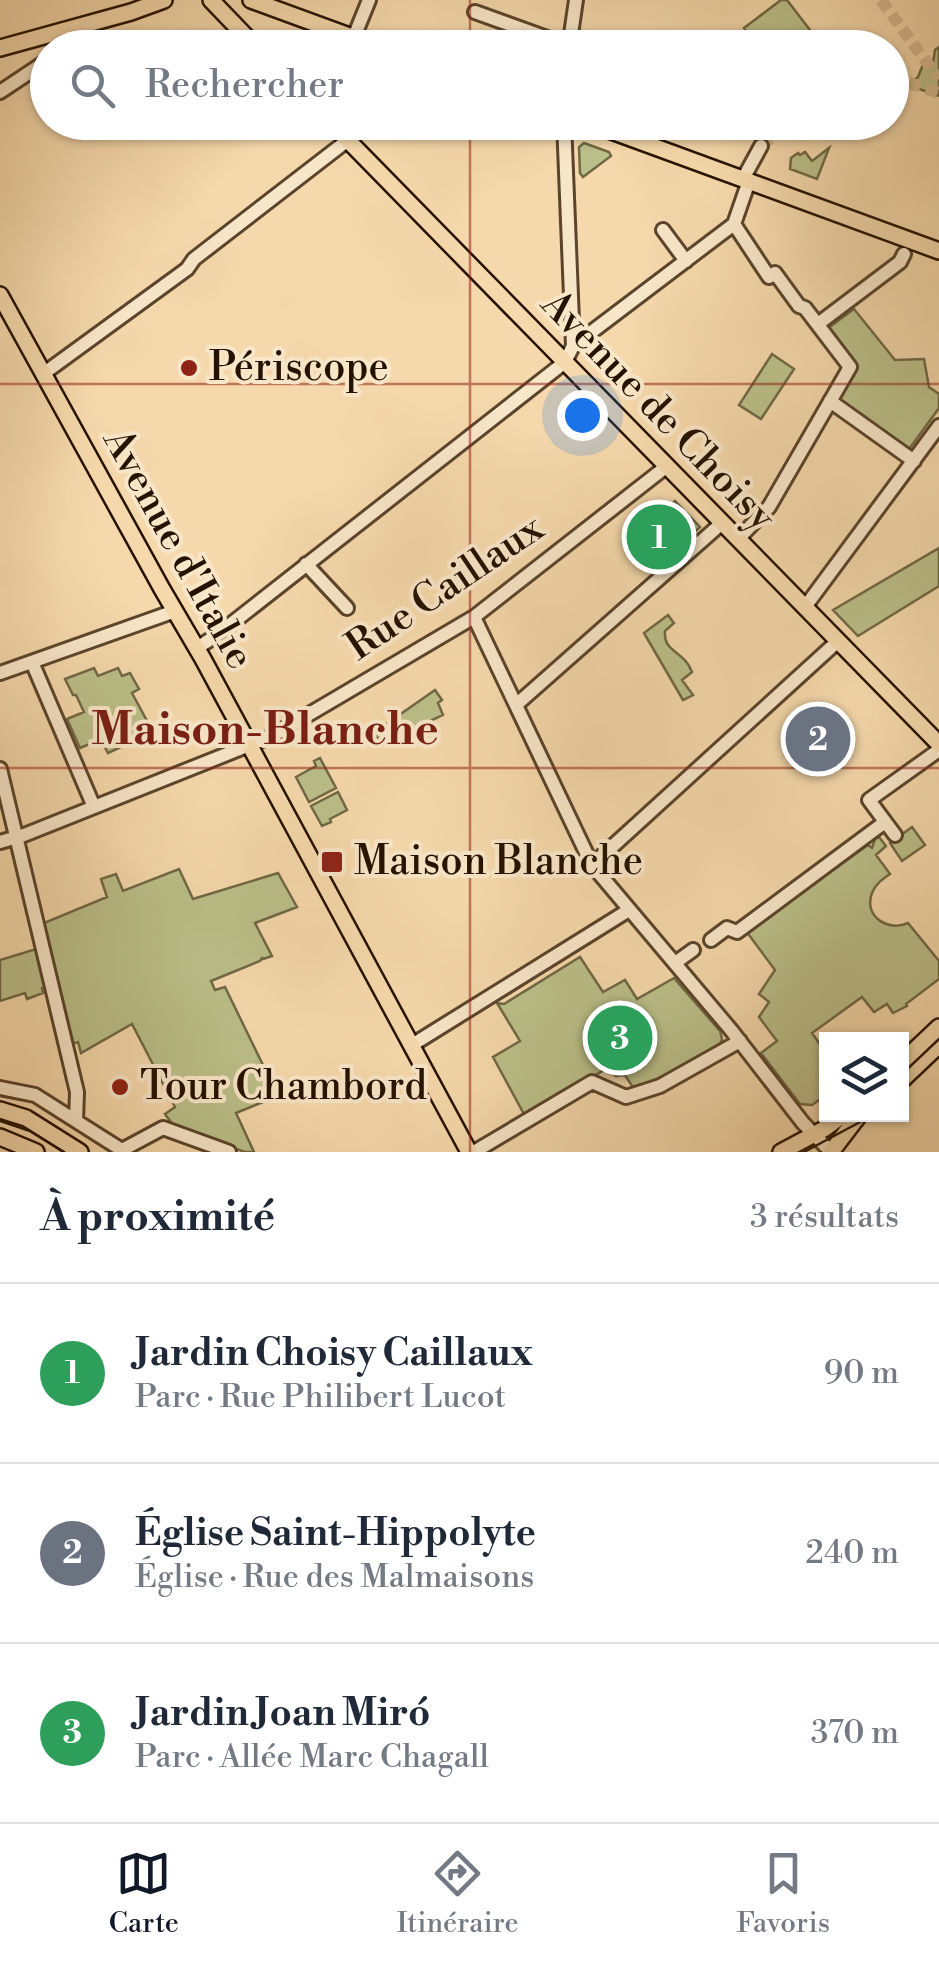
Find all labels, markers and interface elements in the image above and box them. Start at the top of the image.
search box [30,30,909,140]
icon: search [65,58,120,113]
text: Rechercher [145,62,344,109]
street label: Avenue de Choisy [529,279,786,543]
place label: Périscope [209,343,389,393]
marker: Périscope [178,357,200,379]
your location [557,390,608,441]
street label: Avenue d'Italie [91,419,265,678]
pin: 1 [626,500,692,574]
street label: Rue Caillaux [337,503,554,672]
district label: Maison-Blanche [91,702,439,759]
pin: 2 [786,702,850,776]
place label: Maison Blanche [354,837,643,887]
marker: Maison Blanche [319,849,345,875]
pin: 3 [588,1000,652,1076]
map controls [819,1032,909,1122]
button: layers [819,1032,909,1122]
place label: Tour Chambord [140,1062,427,1112]
marker: Tour Chambord [109,1076,131,1098]
text: À proximité [40,1191,275,1244]
text: 3 résultats [750,1197,899,1237]
text: Jardin Choisy Caillaux [135,1330,533,1377]
text: 1 [65,1353,80,1393]
text: 90 m [824,1353,899,1393]
text: Parc · Rue Philibert Lucot [135,1377,506,1417]
text: Église Saint-Hippolyte [135,1510,536,1557]
text: 2 [62,1533,83,1573]
text: 240 m [806,1533,899,1573]
text: Église · Rue des Malmaisons [135,1557,534,1597]
text: Jardin Joan Miró [135,1690,431,1737]
text: 3 [63,1713,82,1753]
text: 370 m [811,1713,899,1753]
text: Parc · Allée Marc Chagall [135,1737,489,1777]
tab: Carte [109,1846,179,1941]
tab: Itinéraire [397,1846,519,1941]
tab: Favoris [736,1846,830,1941]

